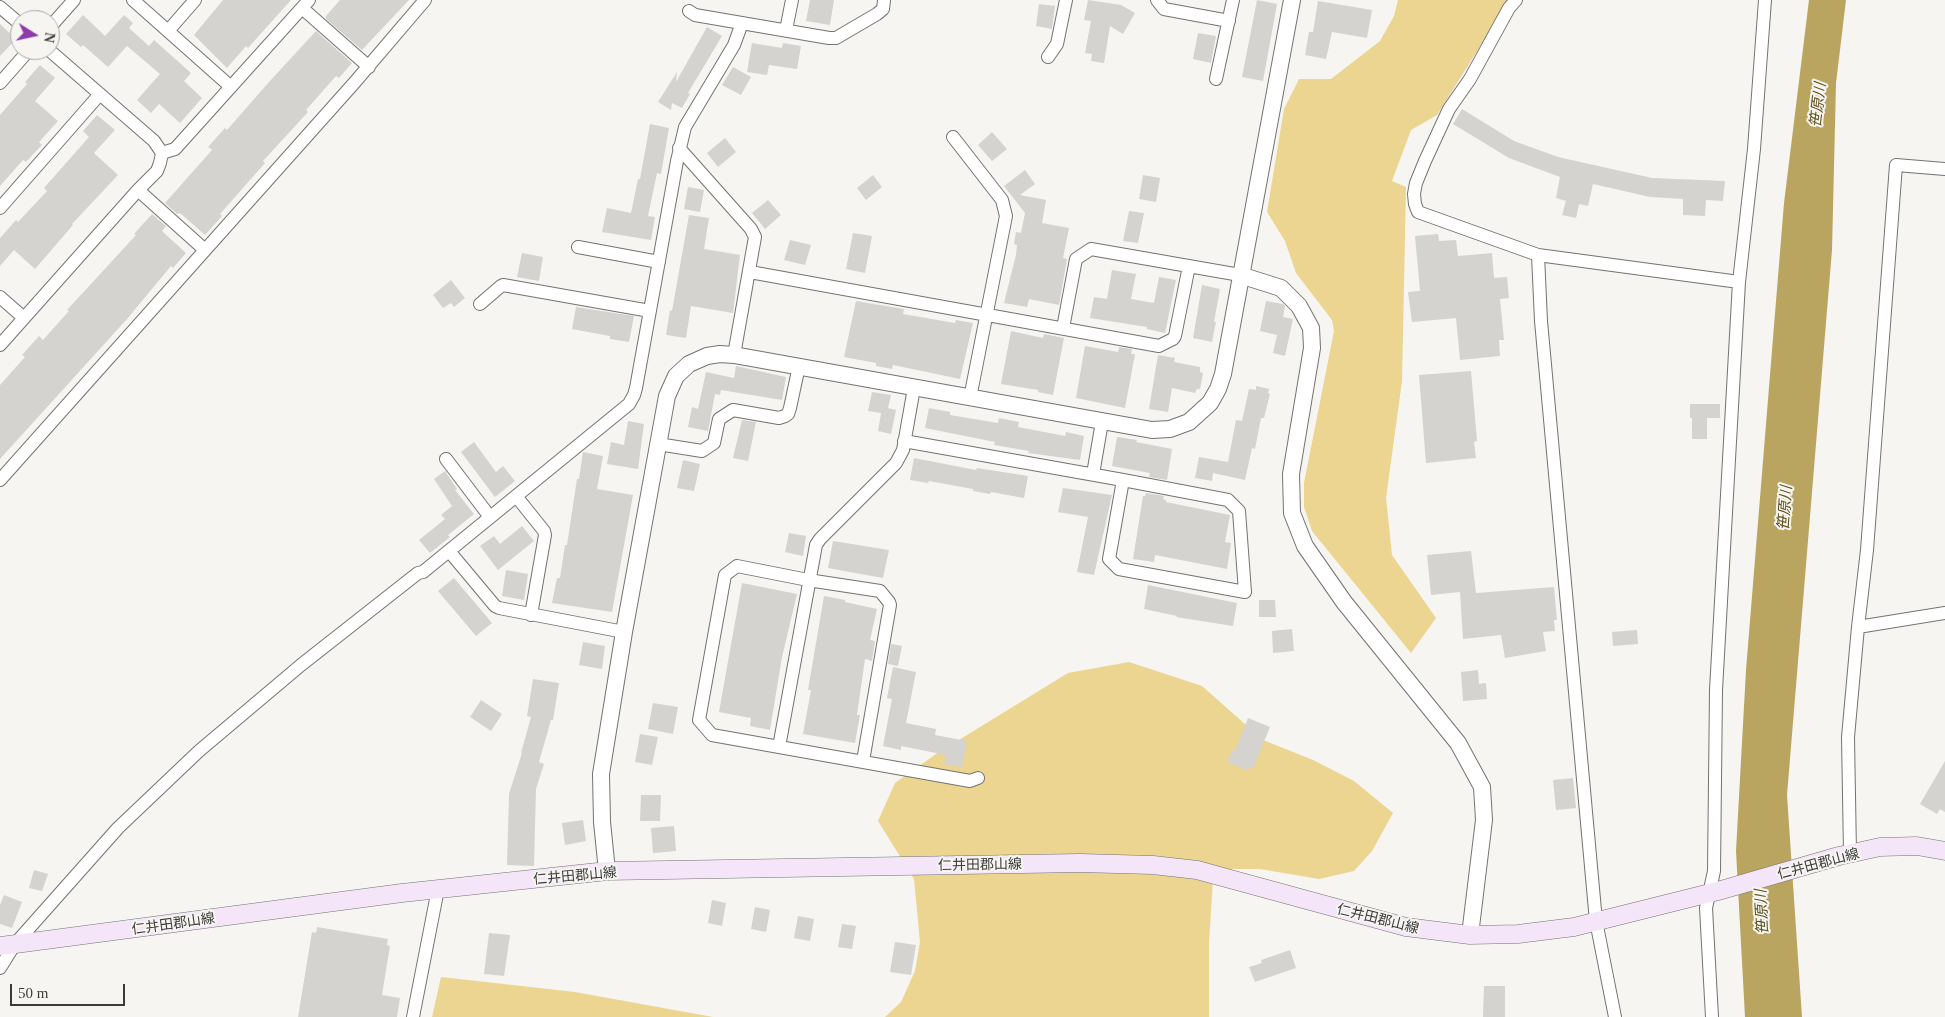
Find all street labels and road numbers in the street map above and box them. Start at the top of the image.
street label: 仁井田郡山線 [1775,844,1861,882]
street label: 仁井田郡山線 [938,855,1022,873]
street label: 仁井田郡山線 [532,863,618,887]
street label: 仁井田郡山線 [1335,900,1421,936]
street label: 仁井田郡山線 [130,909,216,937]

